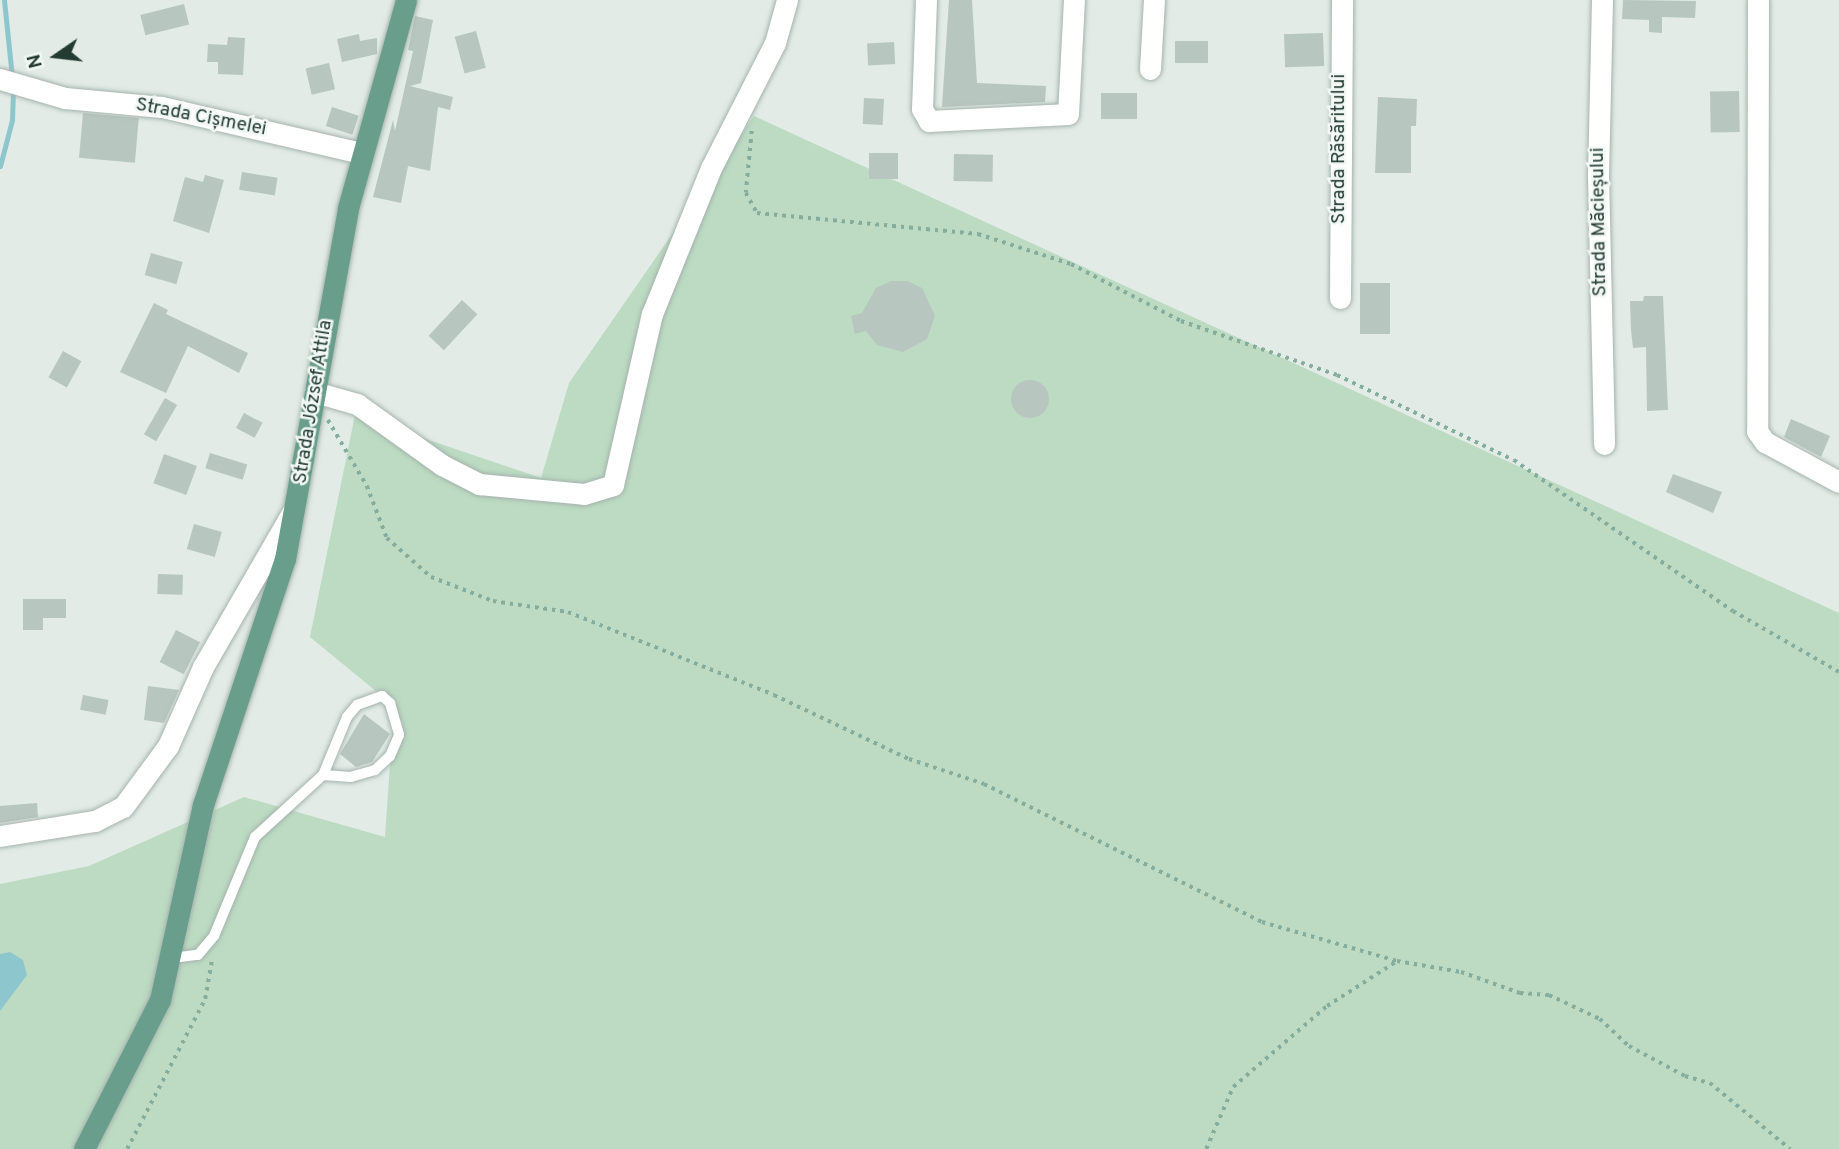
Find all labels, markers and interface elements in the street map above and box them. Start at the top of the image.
north arrow [21,21,91,91]
text: N [22,52,49,71]
street label: Strada Răsăritului [1329,74,1351,224]
street label: Strada Cișmelei [134,94,268,142]
street label: Strada Măcieșului [1587,147,1613,297]
street label: Strada József Attila [290,318,338,486]

